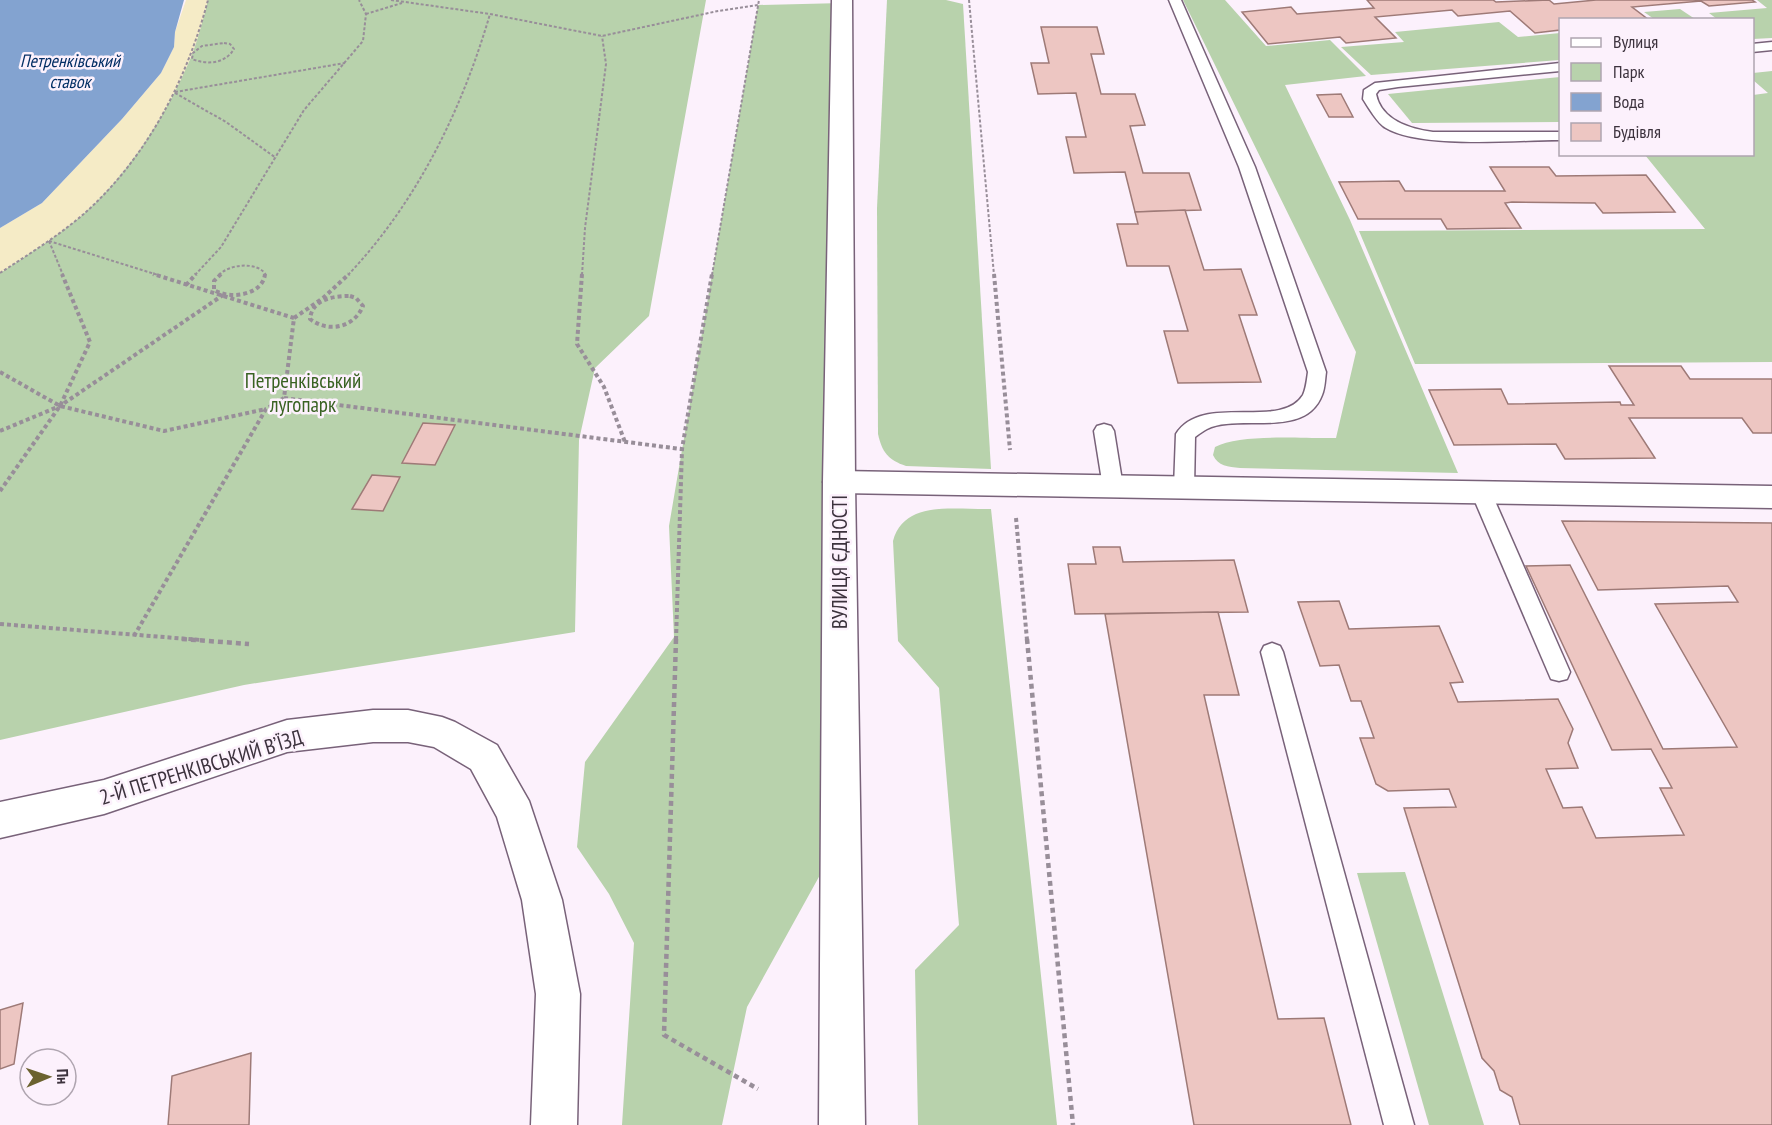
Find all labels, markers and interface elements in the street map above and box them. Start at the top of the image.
legend [1559,18,1754,156]
text: Вулиця [1613,30,1658,53]
water label: Петренківський ставок [20,49,122,93]
text: Парк [1613,60,1644,83]
text: Вода [1613,90,1644,113]
text: Будівля [1613,120,1661,143]
park label: Петренківський лугопарк [245,367,361,418]
street label: ВУЛИЦЯ ЄДНОСТІ [826,495,853,629]
street label: 2-Й ПЕТРЕНКІВСЬКИЙ В’ЇЗД [96,723,306,811]
north arrow [18,1047,78,1107]
text: Пн [53,1068,73,1085]

